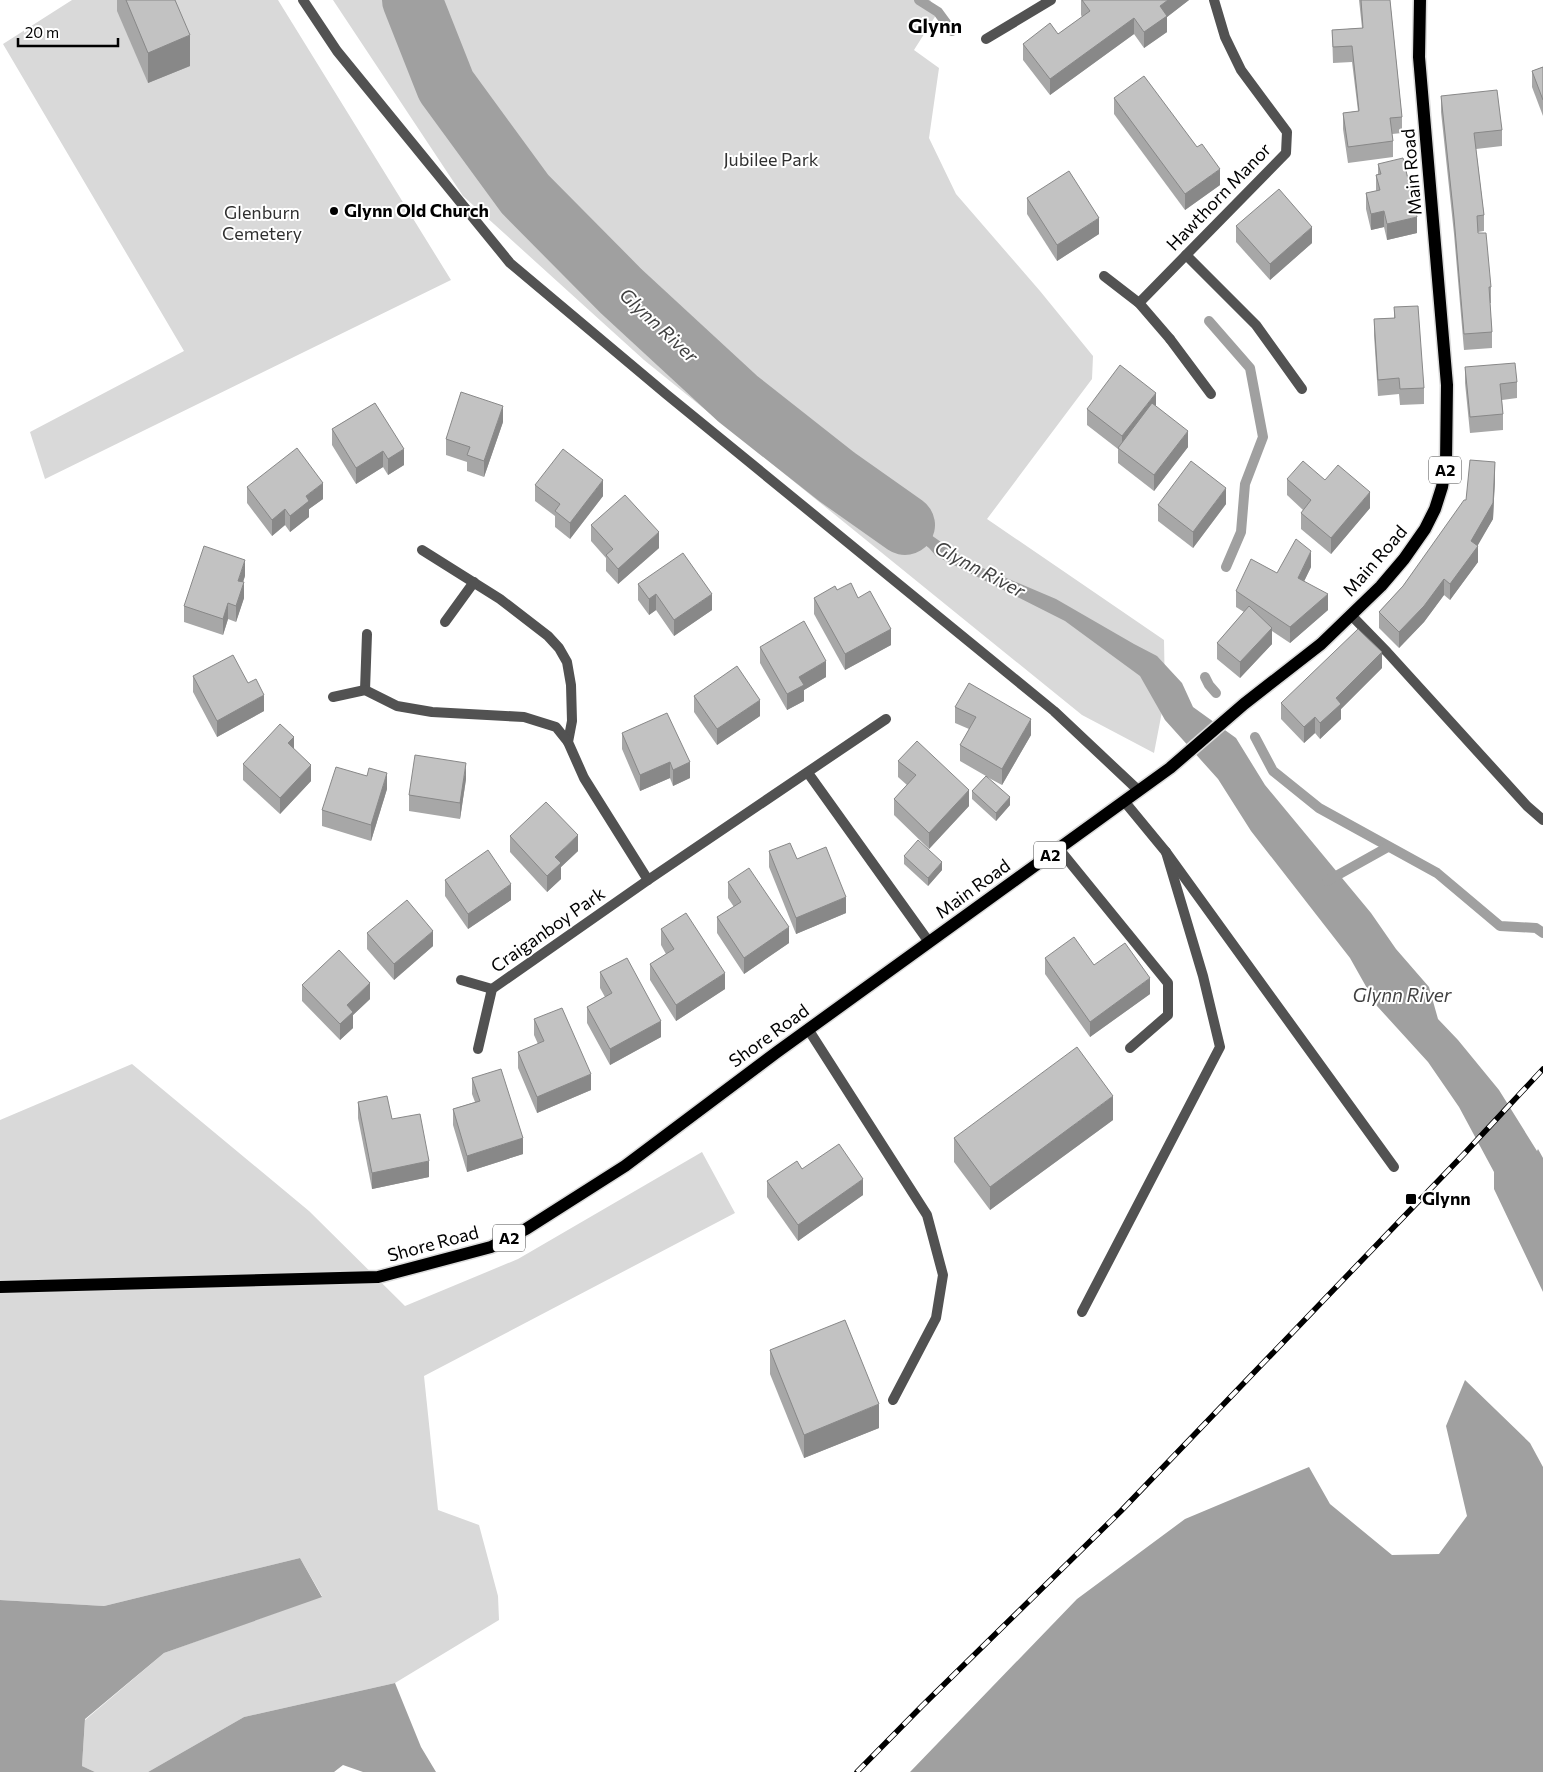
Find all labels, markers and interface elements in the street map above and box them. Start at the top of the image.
district label: Glynn [908,13,962,37]
scale bar [18,15,118,47]
text: 20 m [25,23,59,41]
street label: Main Road [1396,128,1426,216]
street label: Hawthorn Manor [1161,138,1275,255]
park label: Jubilee Park [723,148,819,170]
place label: Glynn Old Church [344,199,489,221]
park label: Glenburn Cemetery [222,201,302,244]
marker: Glynn Old Church [328,205,340,217]
water label: Glynn River [615,283,704,368]
road number: A2 [1429,456,1461,484]
street label: Main Road [1337,520,1411,600]
water label: Glynn River [931,535,1030,603]
road number: A2 [1034,842,1066,868]
street label: Main Road [931,854,1014,923]
street label: Craiganboy Park [486,882,609,977]
water label: Glynn River [1353,983,1453,1006]
street label: Shore Road [724,999,813,1072]
place label: Glynn [1422,1187,1471,1209]
marker: Glynn [1404,1192,1418,1206]
street label: Shore Road [385,1220,481,1266]
road number: A2 [493,1224,525,1252]

